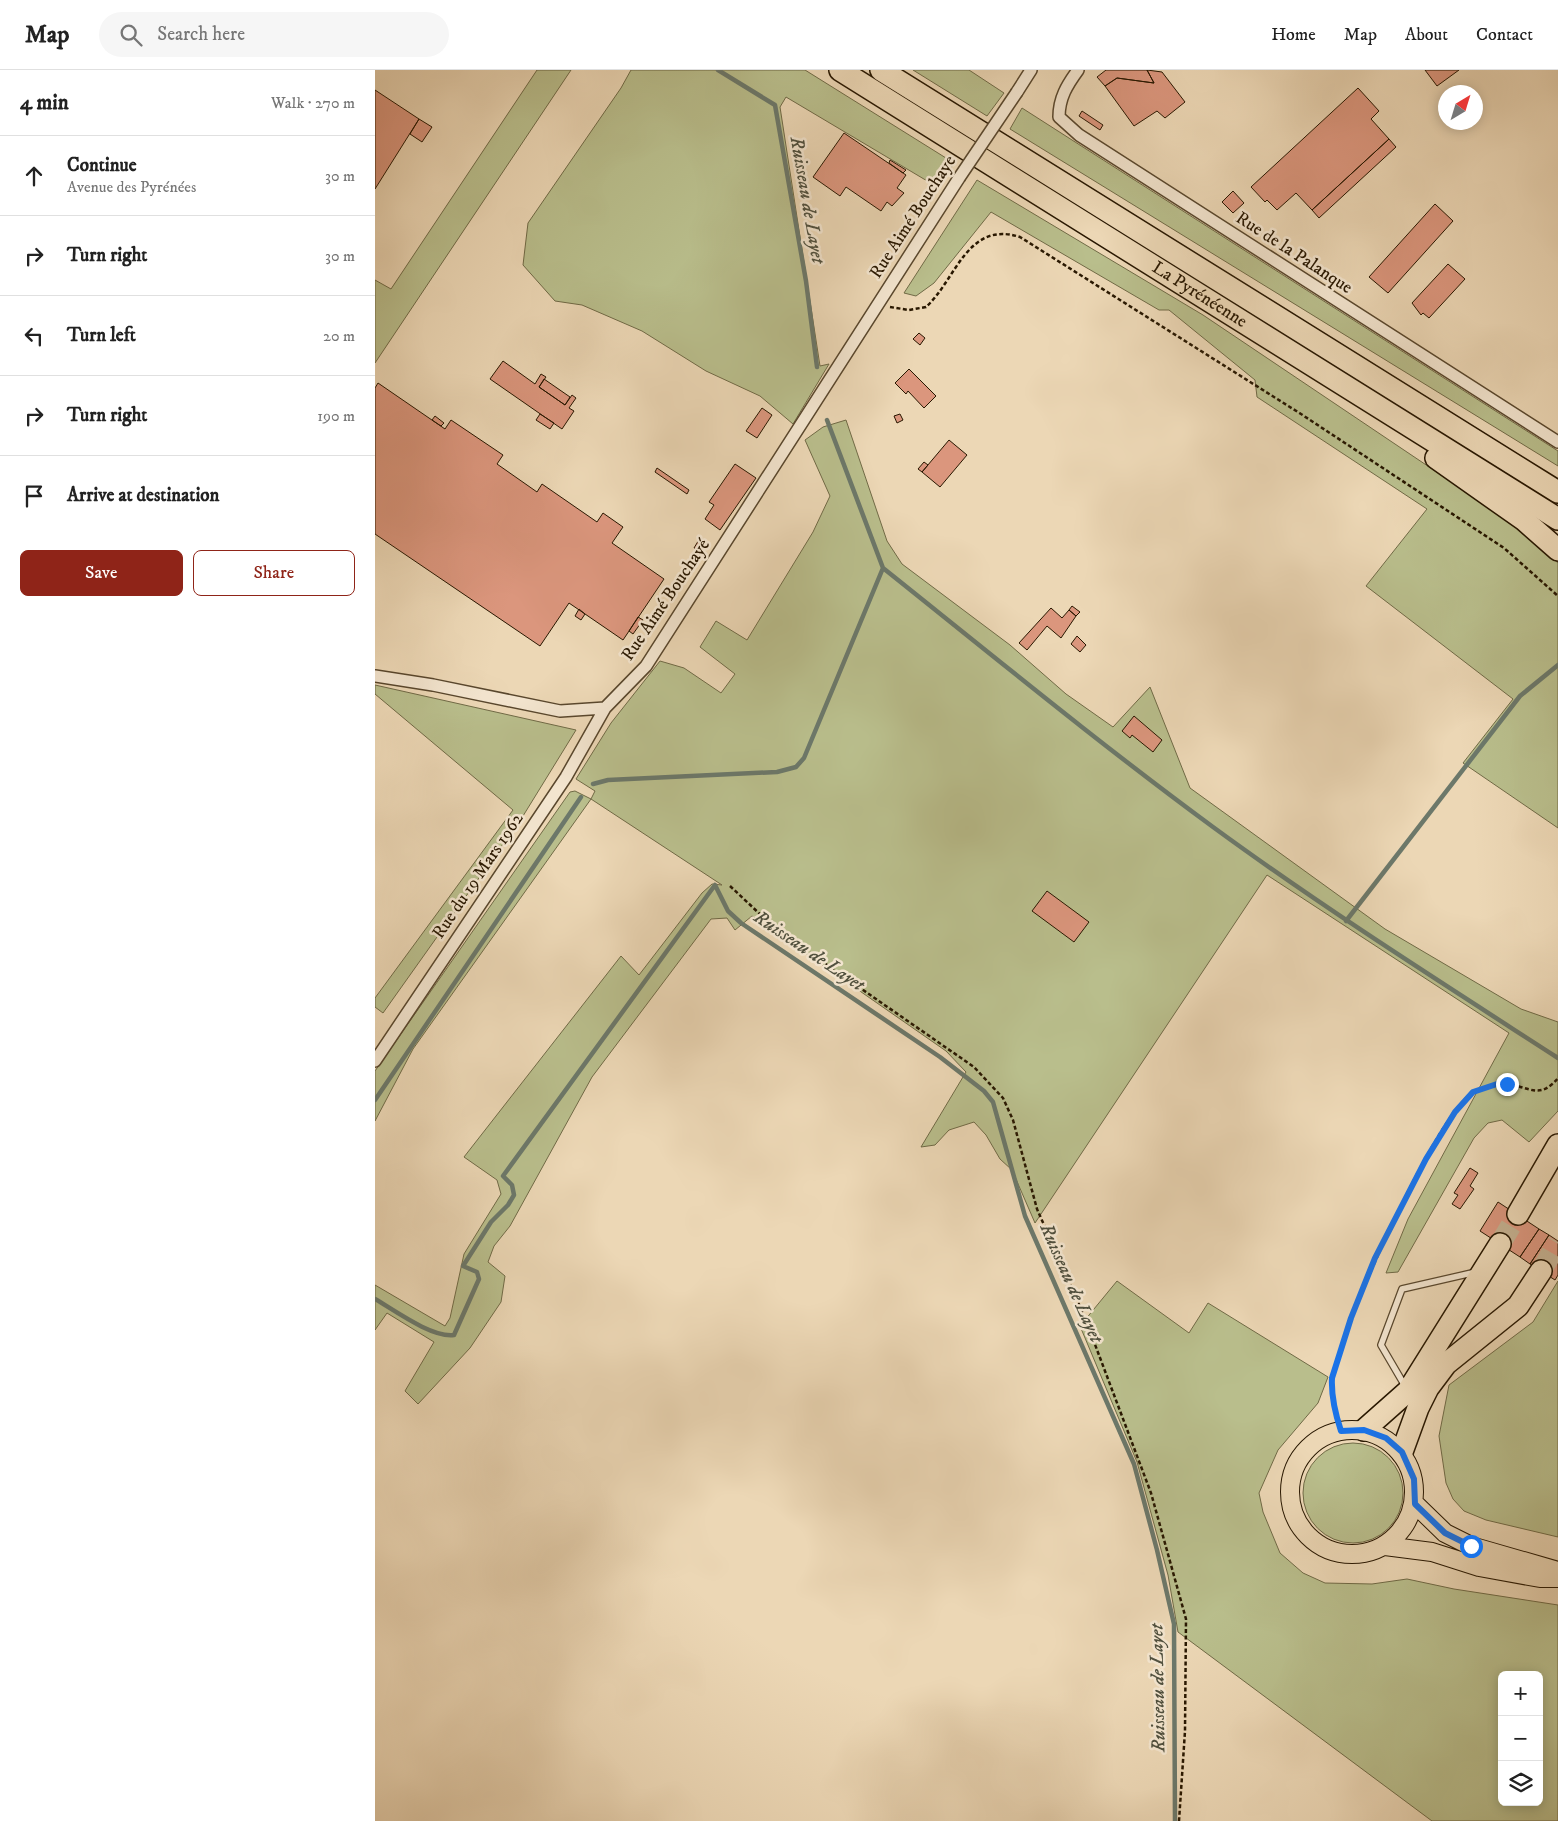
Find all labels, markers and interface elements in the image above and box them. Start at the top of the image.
search box [99,12,449,57]
text: Map [25,20,69,50]
icon: search [117,21,145,49]
text: Search here [157,23,245,46]
text: Home [1271,24,1316,46]
text: Map [1344,24,1377,46]
text: About [1405,24,1448,46]
text: Contact [1476,24,1533,46]
north arrow [1438,85,1483,130]
text: 4 min [20,90,69,116]
text: Walk · 270 m [271,93,355,113]
water label: Ruisseau de Layet [784,134,830,266]
street label: Rue Aimé Bouchaye [865,151,961,283]
text: Continue [67,154,137,177]
icon: ahead [20,162,48,190]
text: 30 m [325,166,355,186]
text: Avenue des Pyrénées [67,177,196,197]
street label: Rue de la Palanque [1232,207,1356,299]
icon: right [20,242,48,270]
text: Turn right [67,244,147,267]
text: 30 m [325,246,355,266]
street label: La Pyrénéenne [1148,257,1251,333]
icon: left [20,322,48,350]
text: Turn left [67,324,136,347]
text: 20 m [323,326,355,346]
icon: right [20,402,48,430]
text: Turn right [67,404,147,427]
text: 190 m [317,406,355,426]
icon: arrive [20,482,48,510]
text: Arrive at destination [67,484,219,507]
street label: Rue Aimé Bouchayé [617,534,715,665]
button: Save [20,550,183,596]
button: Share [193,550,355,596]
street label: Rue du 19 Mars 1962 [428,809,528,943]
water label: Ruisseau de Layet [749,905,870,997]
route end [1496,1073,1519,1096]
water label: Ruisseau de Layet [1034,1219,1108,1347]
route start [1460,1535,1483,1558]
water label: Ruisseau de Layet [1145,1622,1171,1753]
map controls [1498,1671,1543,1806]
button: + [1498,1671,1543,1716]
button: − [1498,1716,1543,1761]
button: layers [1498,1761,1543,1806]

